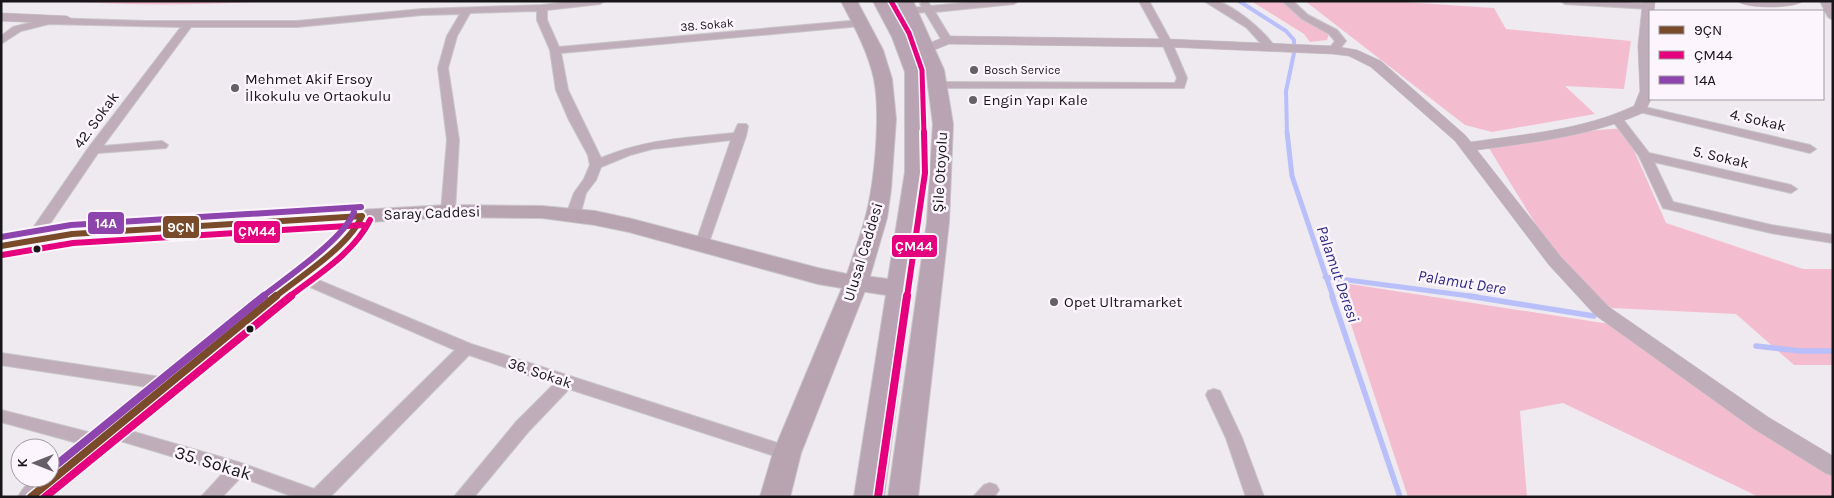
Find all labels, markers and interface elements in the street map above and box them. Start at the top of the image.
legend [1649,10,1824,100]
street label: 38. Sokak [680,16,734,34]
text: 9ÇN [1694,21,1722,39]
text: ÇM44 [1694,46,1733,64]
place label: Bosch Service [984,63,1060,77]
marker: Bosch Service [968,64,980,76]
place label: Mehmet Akif Ersoy İlkokulu ve Ortaokulu [245,70,391,105]
text: 14A [1694,71,1716,89]
marker: Mehmet Akif Ersoy İlkokulu ve Ortaokulu [229,82,241,94]
street label: 42. Sokak [69,88,123,152]
place label: Engin Yapı Kale [983,91,1088,109]
marker: Engin Yapı Kale [967,94,979,106]
street label: 4. Sokak [1728,105,1788,135]
street label: Şile Otoyolu [929,131,951,213]
street label: 5. Sokak [1691,142,1751,172]
street label: Ulusal Caddesi [839,200,887,304]
street label: Saray Caddesi [383,202,481,224]
line badge: 14A [87,211,125,235]
text: 14A [95,215,117,232]
line badge: 9ÇN [162,215,200,239]
text: 9ÇN [167,219,195,236]
line badge: ÇM44 [233,220,281,244]
text: ÇM44 [238,223,277,240]
water label: Palamut Deresi [1313,223,1363,325]
line badge: ÇM44 [891,234,938,258]
text: ÇM44 [895,238,934,255]
unlabelled marker [32,244,42,254]
water label: Palamut Dere [1417,266,1508,298]
place label: Opet Ultramarket [1064,293,1183,311]
marker: Opet Ultramarket [1048,296,1060,308]
unlabelled marker [245,324,255,334]
street label: 36. Sokak [506,354,574,392]
north arrow [10,438,60,488]
street label: 35. Sokak [172,441,254,485]
text: K [14,458,31,468]

